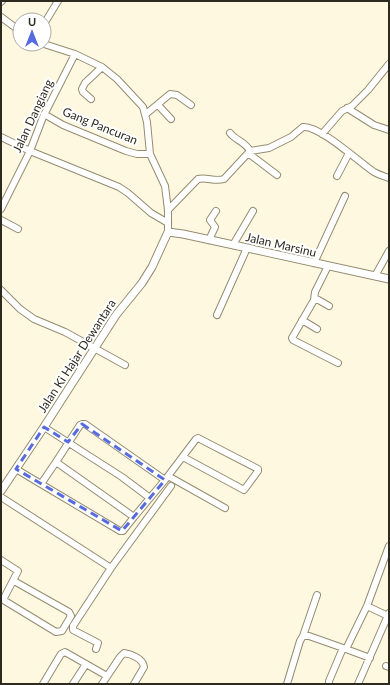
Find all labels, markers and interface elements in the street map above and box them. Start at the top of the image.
north arrow [12,12,52,52]
text: U [28,15,36,28]
street label: Jalan Dangiang [9,77,56,155]
street label: Gang Pancuran [60,104,140,147]
street label: Jalan Marsinu [244,229,318,260]
street label: Jalan Ki Hajar Dewantara [34,296,119,415]

